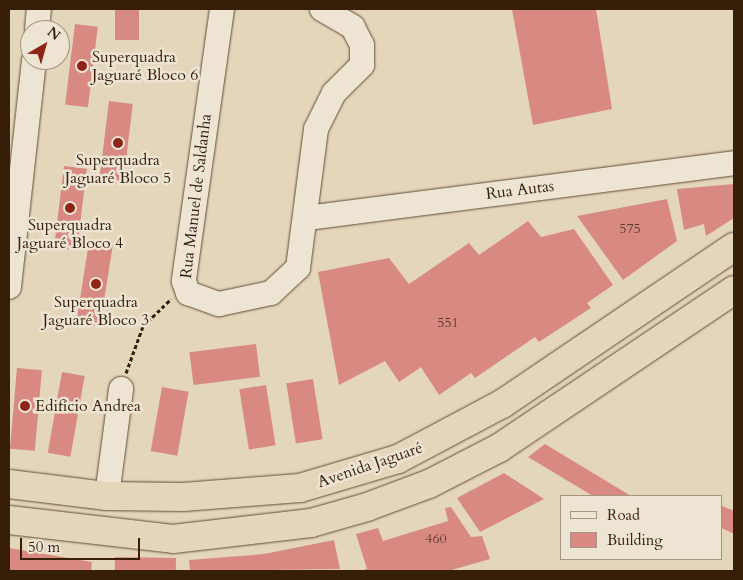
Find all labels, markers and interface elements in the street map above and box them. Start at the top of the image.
north arrow [20,20,70,70]
text: N [43,22,65,45]
place label: Superquadra Jaguaré Bloco 6 [92,47,198,85]
marker: Superquadra Jaguaré Bloco 6 [76,60,88,72]
street label: Rua Manuel de Saldanha [176,113,216,279]
marker: Superquadra Jaguaré Bloco 5 [112,137,124,149]
place label: Superquadra Jaguaré Bloco 5 [65,150,171,188]
street label: Rua Autas [485,176,555,204]
marker: Superquadra Jaguaré Bloco 4 [64,202,76,214]
place label: Superquadra Jaguaré Bloco 4 [17,215,123,253]
house number: 575 [619,221,641,237]
marker: Superquadra Jaguaré Bloco 3 [90,278,102,290]
place label: Superquadra Jaguaré Bloco 3 [43,292,149,330]
house number: 551 [437,315,459,331]
place label: Edifício Andrea [35,396,141,416]
marker: Edifício Andrea [19,400,31,412]
street label: Avenida Jaguaré [315,438,425,492]
legend [560,495,723,560]
text: Road [607,505,640,525]
scale bar [22,528,142,560]
text: Building [607,530,663,550]
house number: 460 [425,531,447,547]
text: 50 m [28,537,60,557]

